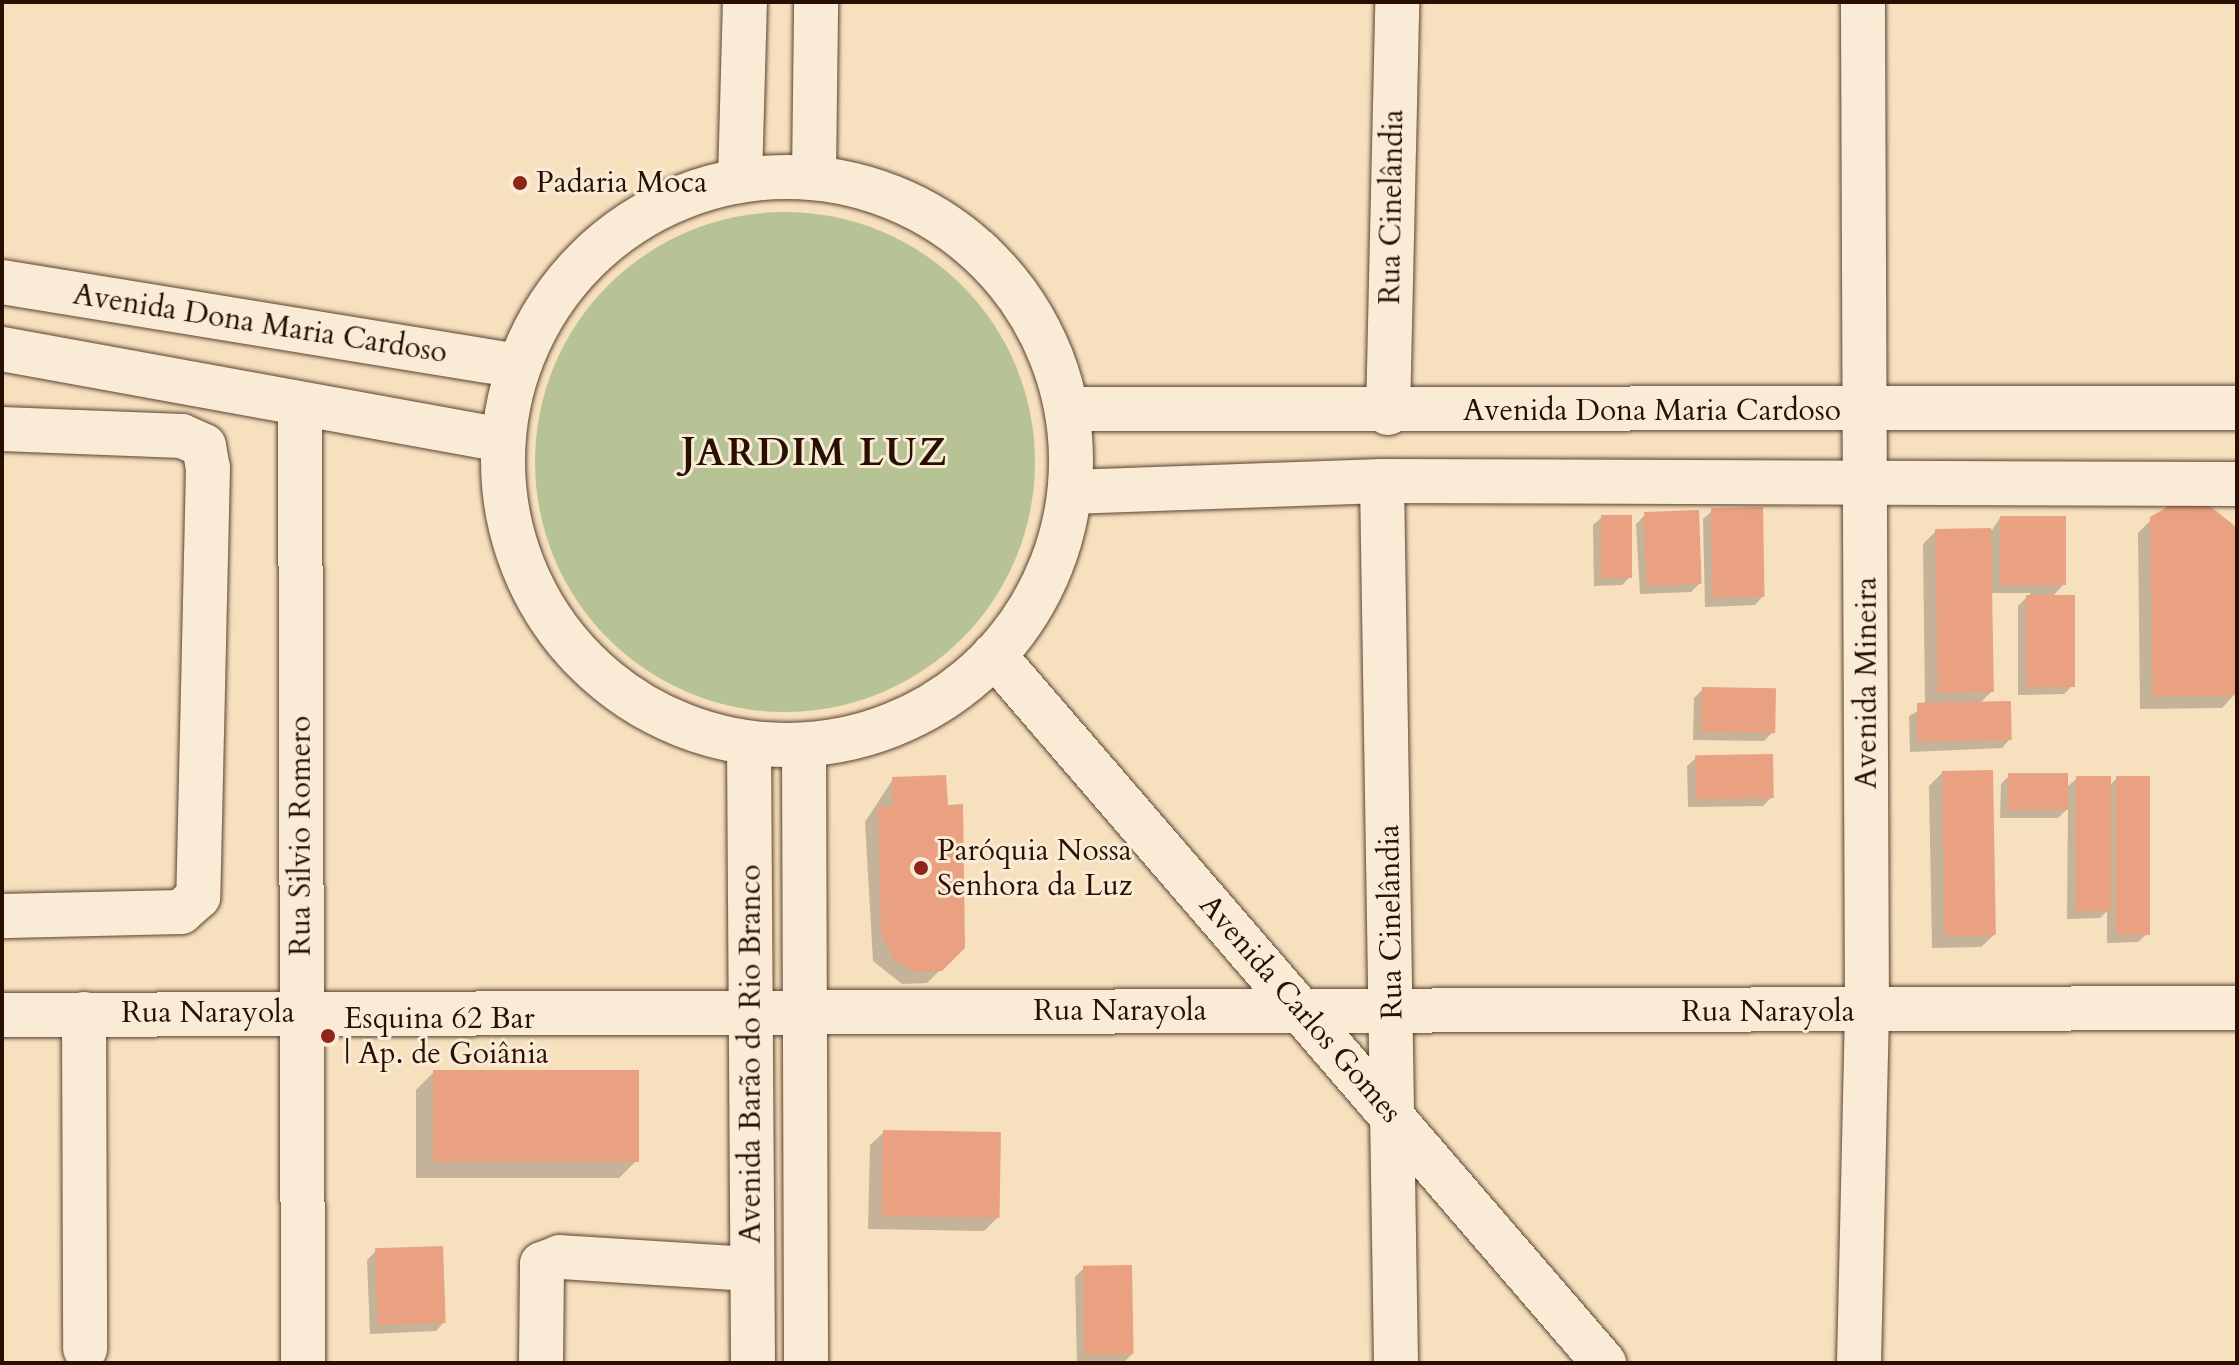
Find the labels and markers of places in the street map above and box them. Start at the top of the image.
place label: Padaria Moca [536,165,707,201]
marker: Padaria Moca [511,174,529,192]
place label: Paróquia Nossa Senhora da Luz [937,833,1132,904]
marker: Paróquia Nossa Senhora da Luz [912,859,930,877]
place label: Esquina 62 Bar | Ap. de Goiânia [344,1001,549,1072]
marker: Esquina 62 Bar | Ap. de Goiânia [319,1027,337,1045]

